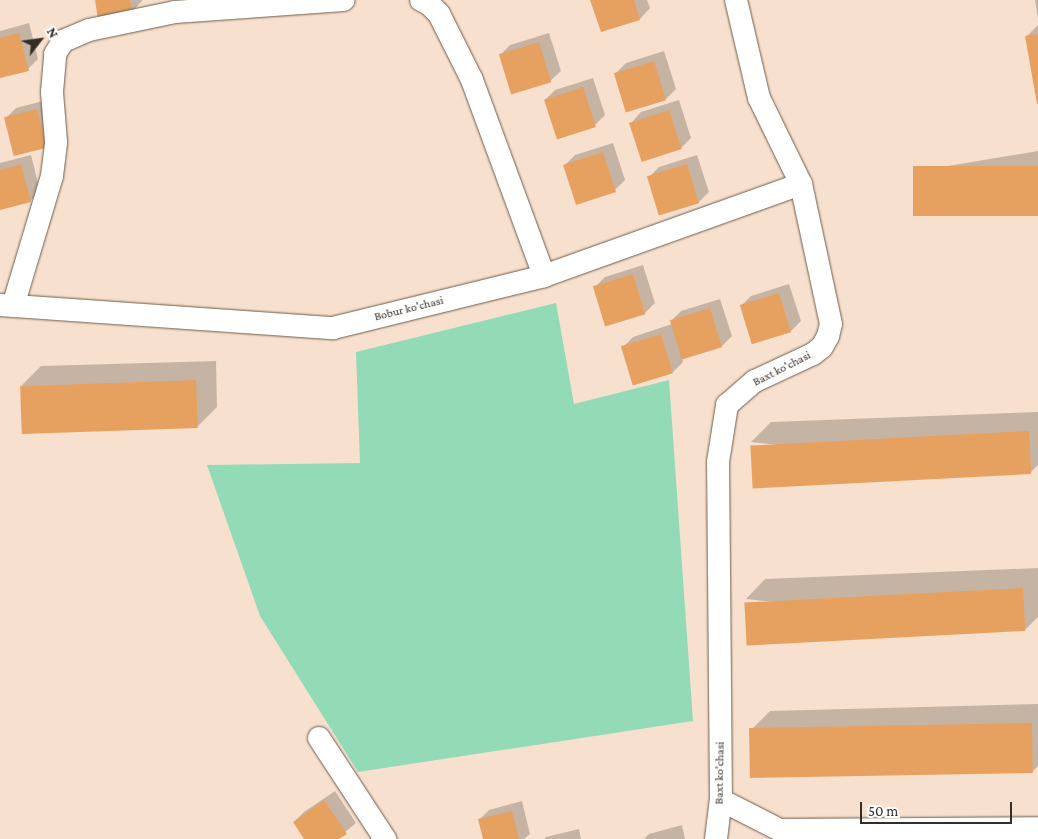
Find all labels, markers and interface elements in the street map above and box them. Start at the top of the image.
north arrow [15,15,65,65]
text: N [44,24,62,41]
street label: Bobur ko'chasi [373,293,445,325]
street label: Baxt ko'chasi [751,348,813,390]
street label: Baxt ko'chasi [712,741,728,805]
scale bar [863,792,1016,824]
text: 50 m [868,803,898,819]

